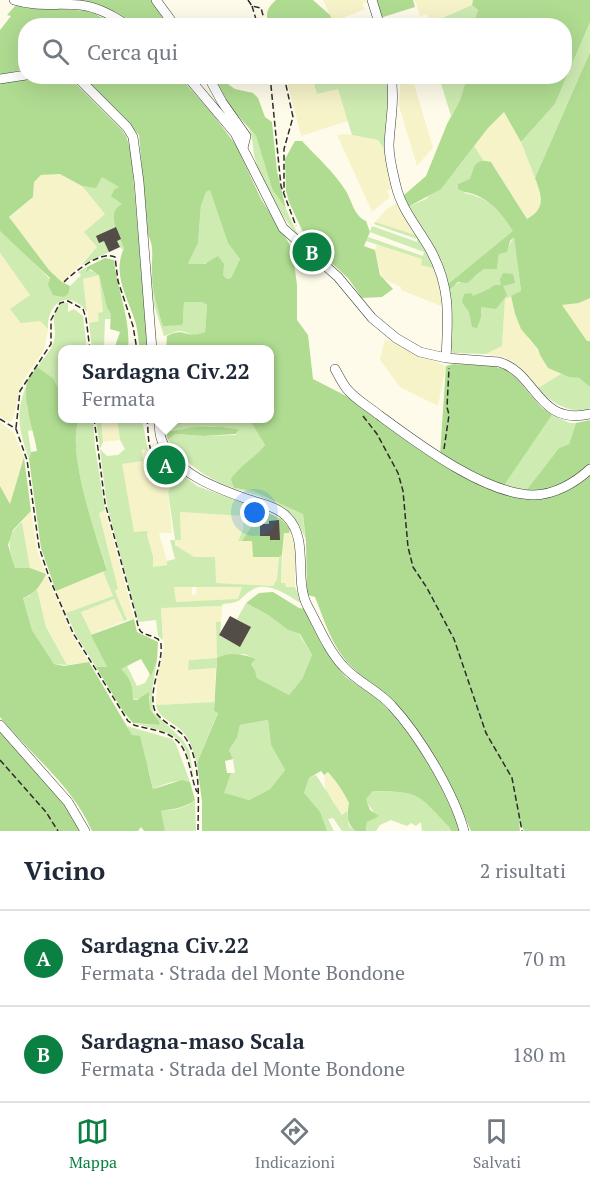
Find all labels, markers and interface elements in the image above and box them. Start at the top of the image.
search box [18,18,572,84]
icon: search [39,35,72,68]
text: Cerca qui [87,37,178,66]
pin: B [292,230,332,274]
popup [58,345,274,423]
text: Sardagna Civ.22 [82,356,250,385]
text: Fermata [82,385,155,412]
pin: A [146,442,186,488]
your location [240,498,269,527]
text: Vicino [24,853,105,887]
text: 2 risultati [480,857,566,884]
text: Sardagna Civ.22 [81,930,249,959]
text: A [36,945,51,972]
text: 70 m [523,945,566,972]
text: Fermata · Strada del Monte Bondone [81,959,405,986]
text: Sardagna-maso Scala [81,1026,305,1055]
text: B [37,1041,50,1068]
text: 180 m [512,1041,566,1068]
text: Fermata · Strada del Monte Bondone [81,1055,405,1082]
tab: Mappa [69,1115,117,1173]
tab: Indicazioni [255,1115,335,1173]
tab: Salvati [473,1115,521,1173]

